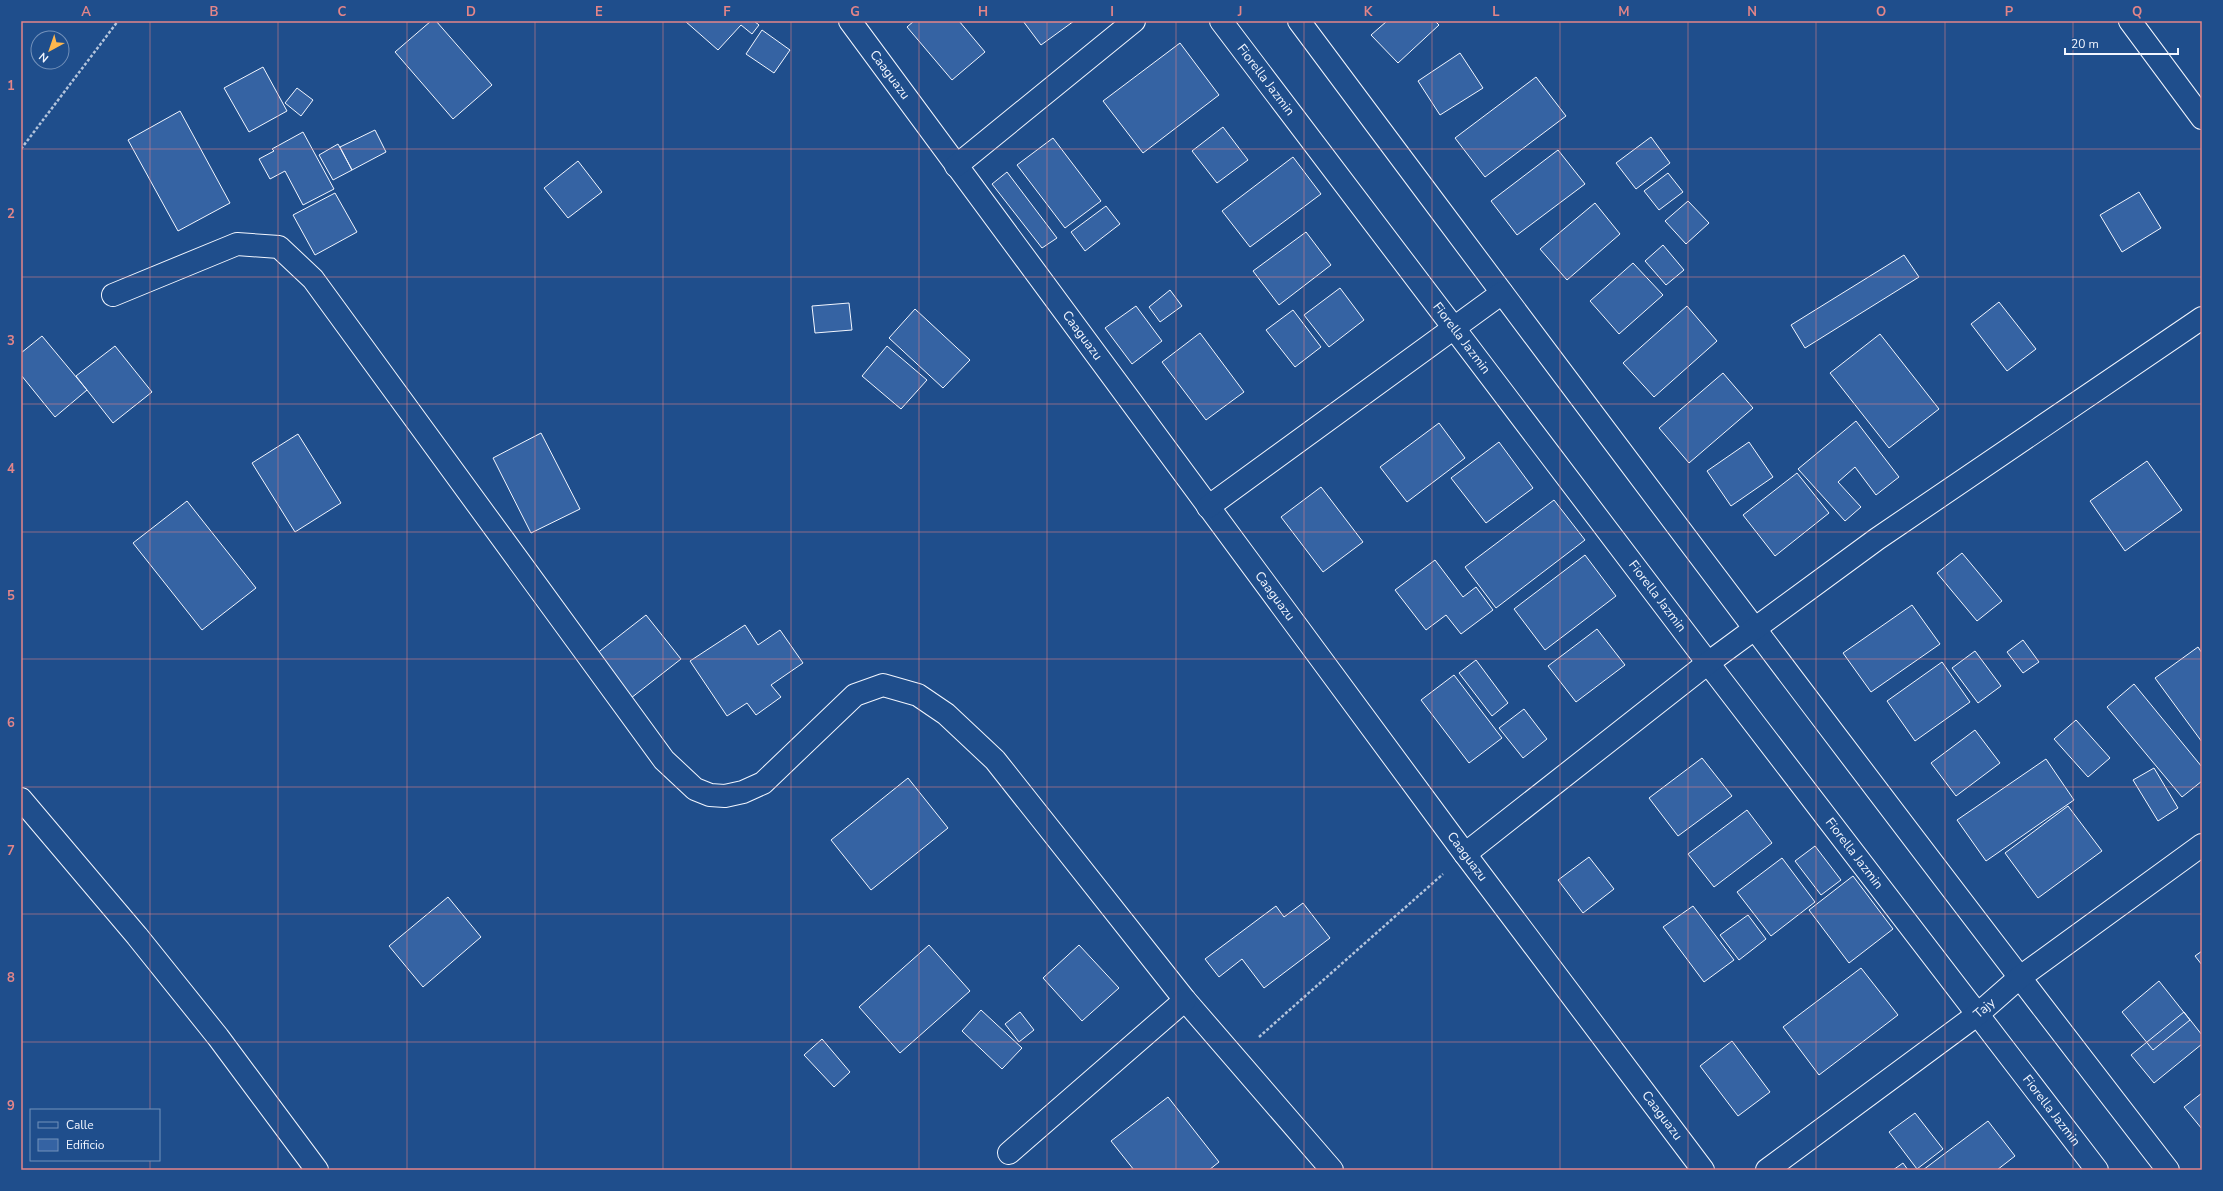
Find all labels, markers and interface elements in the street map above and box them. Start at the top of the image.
text: A [81,3,91,21]
text: B [210,3,219,21]
text: C [338,3,347,21]
text: D [466,3,476,21]
text: E [595,3,603,21]
text: F [723,3,731,21]
text: G [850,3,860,21]
text: H [978,3,988,21]
text: I [1110,3,1114,21]
text: J [1237,3,1242,21]
text: K [1364,3,1373,21]
text: L [1492,3,1500,21]
text: M [1618,3,1630,21]
text: N [1747,3,1757,21]
text: O [1876,3,1886,21]
text: P [2005,3,2014,21]
text: Q [2132,3,2142,21]
north arrow [30,30,70,70]
scale bar [2065,30,2178,56]
text: 20 m [2071,36,2099,52]
street label: Fiorella Jazmin [1233,40,1299,119]
street label: Caaguazu [865,46,914,103]
text: N [36,49,52,66]
text: 1 [7,77,15,95]
text: 2 [7,205,15,223]
street label: Fiorella Jazmin [1429,299,1495,378]
street label: Caaguazu [1058,307,1107,364]
text: 3 [7,332,15,350]
text: 4 [7,460,15,478]
street label: Fiorella Jazmin [1624,557,1690,636]
street label: Caaguazu [1250,568,1299,625]
text: 5 [7,587,15,605]
text: 6 [7,714,15,732]
street label: Fiorella Jazmin [1821,814,1887,893]
street label: Caaguazu [1443,828,1492,885]
text: 7 [7,842,15,860]
text: 8 [7,969,15,987]
street label: Tajy [1970,994,1999,1023]
street label: Fiorella Jazmin [2018,1071,2085,1150]
street label: Caaguazu [1638,1087,1687,1144]
text: 9 [7,1097,15,1115]
legend [30,1109,160,1161]
text: Calle [66,1117,94,1133]
text: Edificio [66,1137,105,1153]

